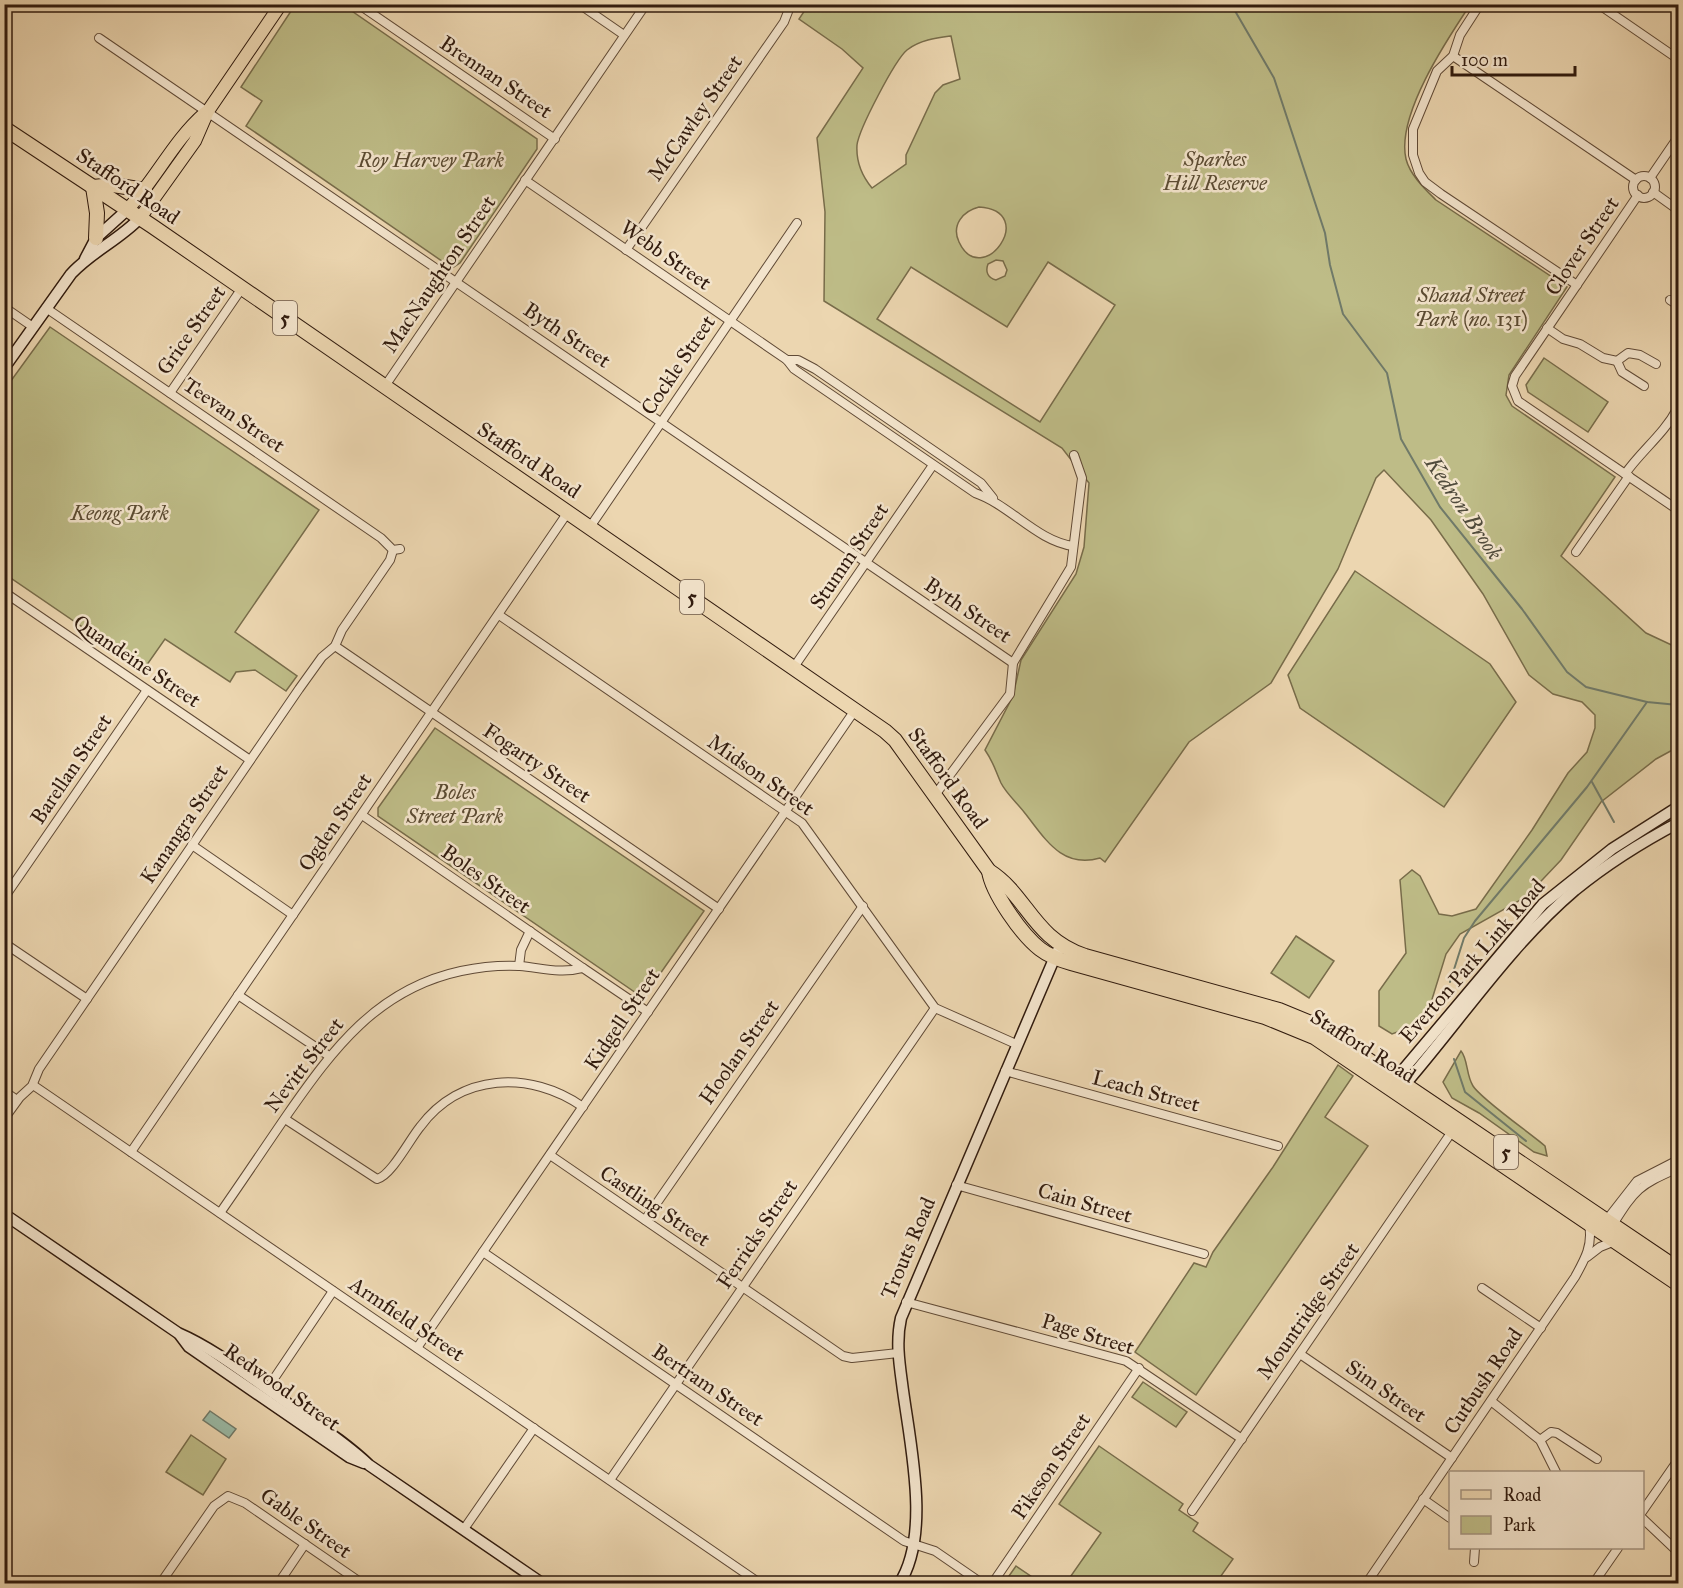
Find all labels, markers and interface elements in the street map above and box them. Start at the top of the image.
street label: Brennan Street [435,30,558,124]
scale bar [1452,39,1575,77]
text: 100 m [1461,49,1508,71]
street label: McCawley Street [642,50,748,186]
street label: Stafford Road [71,142,185,230]
park label: Sparkes Hill Reserve [1162,146,1268,196]
park label: Roy Harvey Park [357,147,505,173]
street label: MacNaughton Street [377,190,502,358]
street label: Clover Street [1539,191,1625,300]
street label: Webb Street [616,214,717,296]
street label: Grice Street [151,280,232,380]
park label: Shand Street Park (no. 131) [1415,282,1527,332]
street label: Byth Street [519,296,616,374]
road number: 5 [273,301,297,335]
street label: Cockle Street [635,310,721,420]
street label: Teevan Street [178,371,290,459]
street label: Stafford Road [472,416,586,504]
water label: Kedron Brook [1419,450,1509,565]
street label: Stumm Street [804,497,894,614]
park label: Keong Park [70,500,170,526]
street label: Byth Street [920,571,1017,649]
road number: 5 [680,580,704,614]
street label: Quandeine Street [68,609,206,714]
street label: Barellan Street [25,708,118,829]
street label: Fogarty Street [478,717,596,809]
street label: Stafford Road [902,722,994,834]
street label: Midson Street [703,729,820,822]
street label: Kanangra Street [134,759,234,889]
street label: Ogden Street [293,767,378,876]
park label: Boles Street Park [406,779,504,829]
street label: Boles Street [436,839,536,920]
street label: Everton Park Link Road [1394,873,1551,1048]
street label: Kidgell Street [578,962,666,1075]
street label: Hoolan Street [693,994,785,1109]
street label: Stafford Road [1306,1003,1421,1089]
street label: Nevitt Street [259,1012,350,1118]
street label: Leach Street [1089,1064,1203,1118]
road number: 5 [1494,1135,1518,1169]
street label: Castling Street [595,1160,716,1253]
street label: Ferricks Street [711,1174,803,1294]
street label: Cain Street [1035,1177,1136,1229]
street label: Trouts Road [875,1193,941,1303]
street label: Mountridge Street [1251,1237,1365,1385]
street label: Armfield Street [344,1270,470,1367]
street label: Page Street [1038,1308,1138,1361]
street label: Cutbush Road [1438,1322,1528,1439]
street label: Redwood Street [219,1337,346,1437]
street label: Bertram Street [647,1338,769,1432]
street label: Sim Street [1341,1354,1432,1428]
street label: Pikeson Street [1006,1407,1096,1524]
legend [1449,1471,1644,1549]
street label: Gable Street [255,1482,357,1564]
text: Road [1503,1484,1541,1506]
text: Park [1503,1514,1536,1536]

